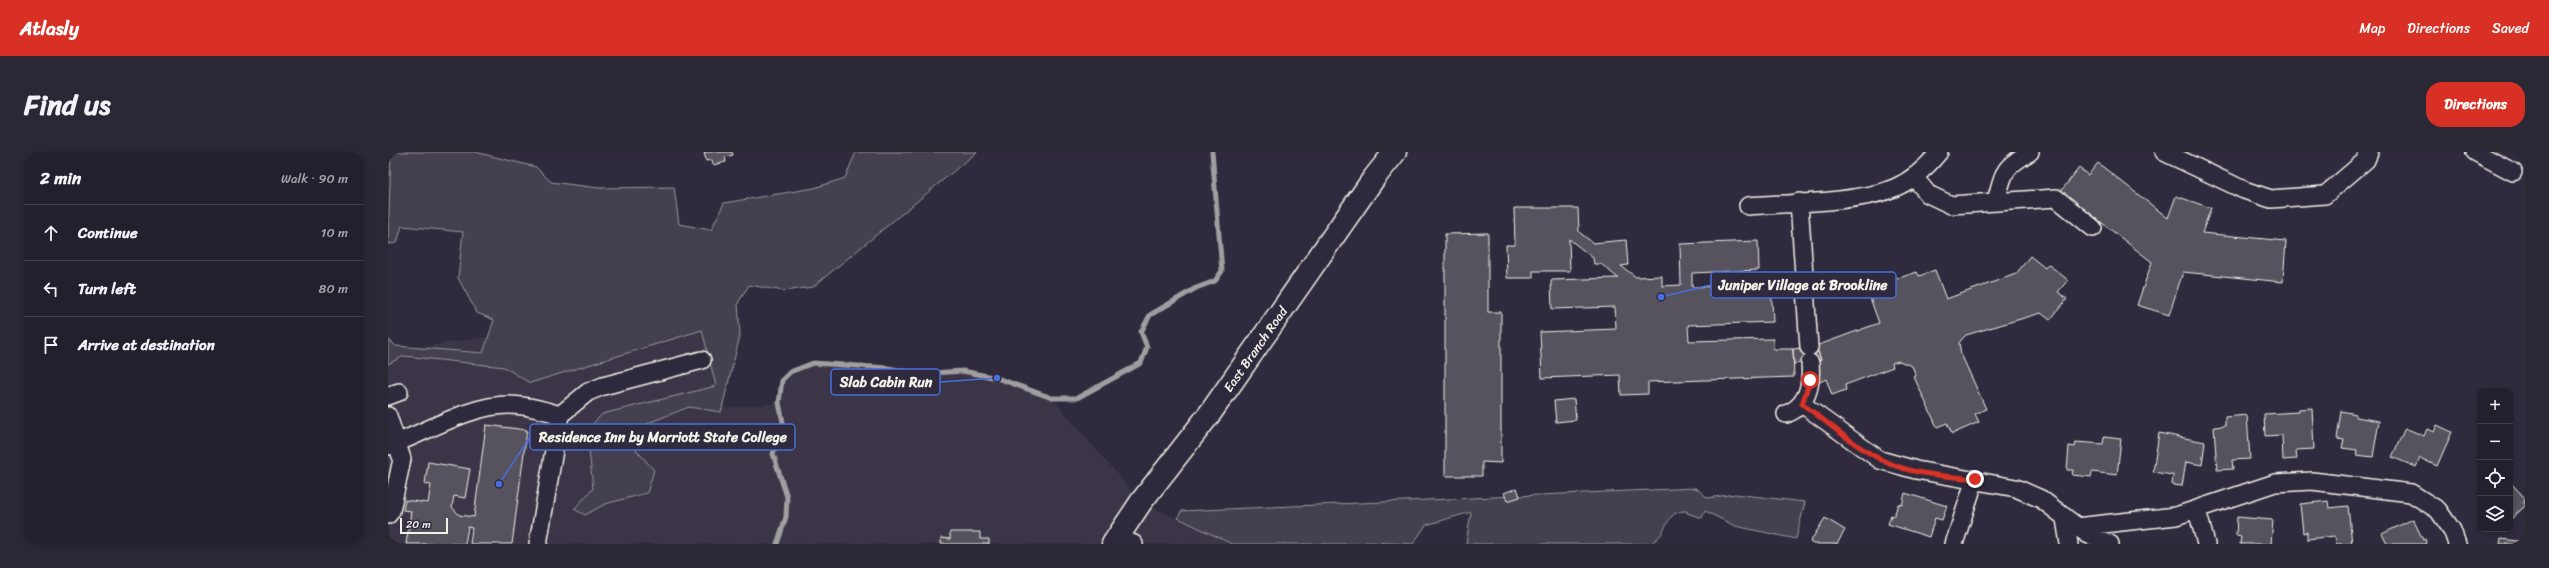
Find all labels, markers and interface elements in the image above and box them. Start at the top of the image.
text: Atlasly [20,12,79,45]
text: Map [2359,16,2385,41]
text: Directions [2407,16,2470,41]
text: Saved [2492,16,2529,41]
text: Find us [24,80,111,129]
button: Directions [2426,82,2525,127]
text: 2 min [40,163,81,193]
text: Walk · 90 m [281,167,348,190]
text: Continue [78,220,138,246]
text: 10 m [321,221,348,244]
icon: ahead [40,222,62,244]
callout: Juniper Village at Brookline [1711,272,1896,298]
text: Juniper Village at Brookline [1717,273,1888,298]
text: Turn left [78,276,136,302]
text: 80 m [319,277,348,300]
icon: left [40,278,62,300]
street label: East Branch Road [1217,301,1294,397]
text: Arrive at destination [78,332,215,358]
icon: arrive [40,334,62,356]
callout: Slab Cabin Run [831,369,940,395]
text: Slab Cabin Run [839,370,933,395]
route start [1801,371,1819,389]
map controls [2477,388,2513,532]
button: + [2477,388,2513,424]
callout: Residence Inn by Marriott State College [530,424,795,450]
button: − [2477,424,2513,460]
text: Residence Inn by Marriott State College [538,425,788,450]
button: locate [2477,460,2513,496]
route end [1966,470,1984,488]
button: layers [2477,496,2513,532]
text: 20 m [406,515,431,534]
scale bar [400,516,448,535]

